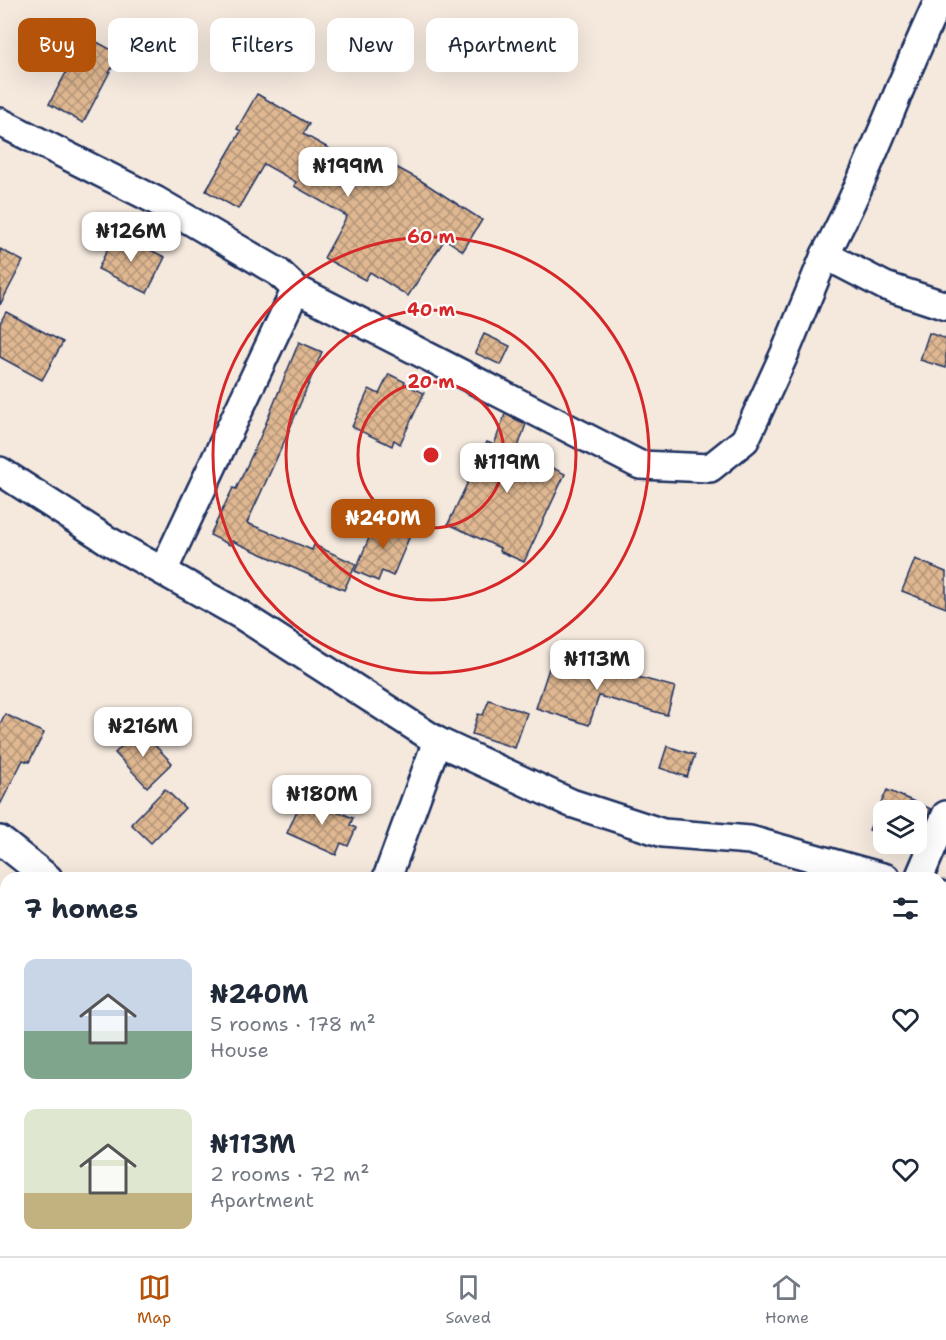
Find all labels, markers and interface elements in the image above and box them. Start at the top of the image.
chip: Buy [18,18,96,72]
chip: Rent [108,18,198,72]
chip: Filters [210,18,315,72]
chip: New [327,18,414,72]
chip: Apartment [426,18,578,72]
pin: ₦199M [306,147,390,198]
text: ₦199M [312,153,384,179]
pin: ₦126M [89,212,173,263]
text: ₦126M [96,218,166,244]
text: 60 m [407,225,455,249]
text: 40 m [407,298,455,322]
text: 20 m [407,370,455,394]
pin: ₦119M [465,443,549,494]
centre of rings [421,445,441,465]
text: ₦119M [474,449,540,475]
pin: ₦240M [341,499,425,550]
text: ₦240M [345,505,421,531]
pin: ₦113M [555,640,639,691]
text: ₦113M [564,646,630,672]
pin: ₦216M [101,707,185,758]
text: ₦216M [108,713,178,739]
pin: ₦180M [280,775,364,826]
text: ₦180M [286,781,358,807]
map controls [873,800,927,854]
button: layers [873,800,927,854]
text: 7 homes [24,891,138,926]
icon: filters [889,892,922,925]
text: ₦240M [210,976,308,1011]
icon: home [72,983,144,1055]
icon: heart [889,1003,922,1036]
text: 5 rooms · 178 m² [210,1011,376,1037]
text: House [210,1037,269,1063]
text: ₦113M [210,1126,296,1161]
icon: home [72,1133,144,1205]
icon: heart [889,1153,922,1186]
text: 2 rooms · 72 m² [210,1161,369,1187]
text: Apartment [210,1187,314,1213]
tab: Map [137,1271,171,1328]
tab: Saved [445,1271,491,1328]
tab: Home [765,1271,809,1328]

